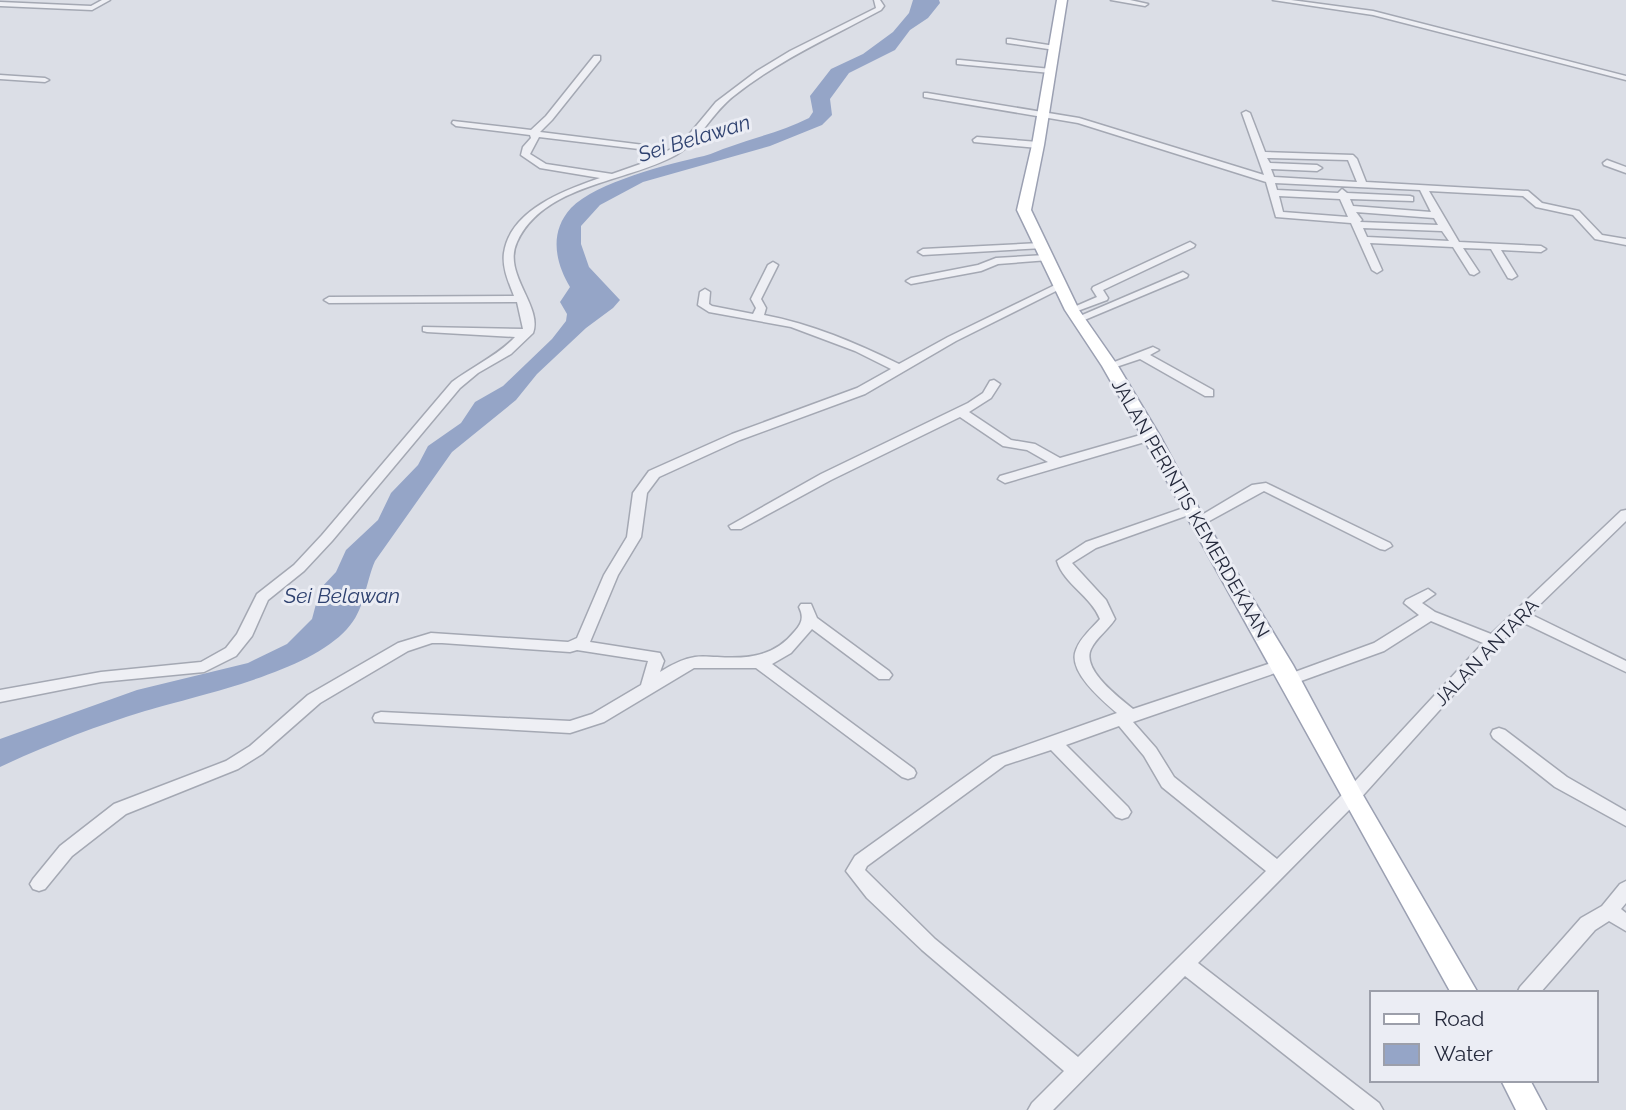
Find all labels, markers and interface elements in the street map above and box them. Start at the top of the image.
water label: Sei Belawan [634,109,753,167]
street label: JALAN PERINTIS KEMERDEKAAN [1108,375,1274,641]
water label: Sei Belawan [283,583,400,608]
street label: JALAN ANTARA [1429,594,1543,710]
legend [1370,991,1598,1082]
text: Road [1434,1006,1484,1031]
text: Water [1434,1041,1493,1066]

